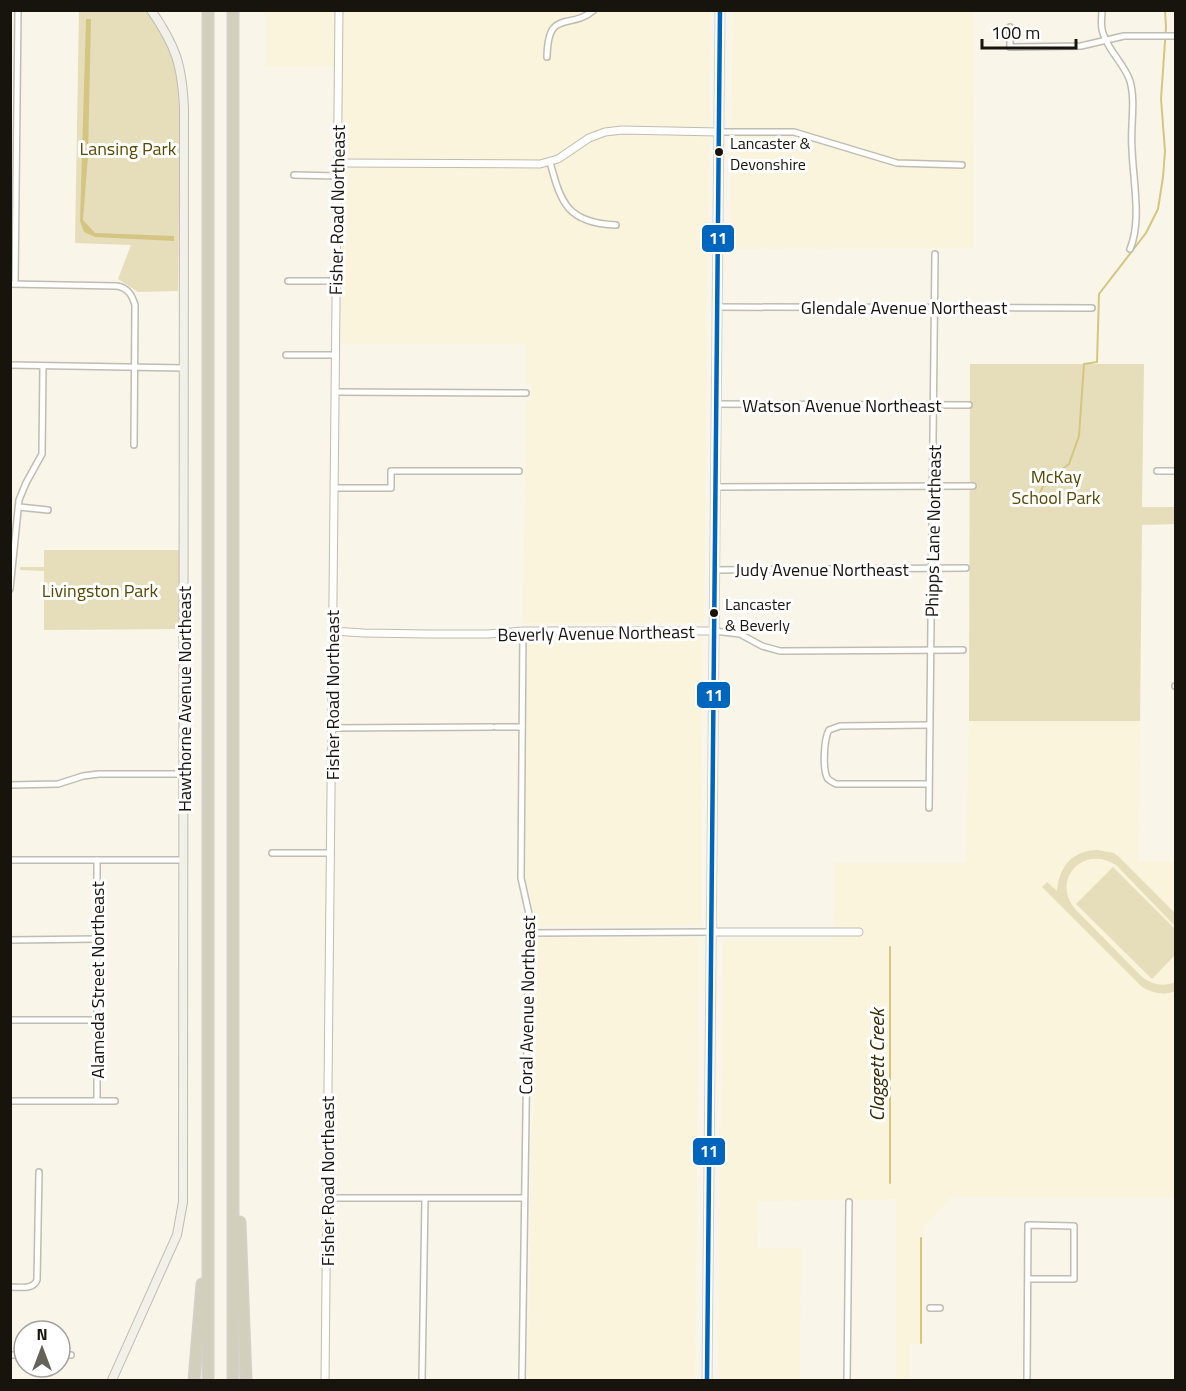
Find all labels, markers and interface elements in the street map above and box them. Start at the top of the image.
scale bar [982,12,1076,50]
text: 100 m [991,19,1040,46]
street label: Fisher Road Northeast [322,124,352,295]
place label: Lancaster & Devonshire [730,131,810,176]
park label: Lansing Park [80,135,177,162]
marker: Lancaster & Devonshire [713,146,725,158]
line badge: 11 [701,224,735,253]
text: 11 [709,226,727,250]
street label: Glendale Avenue Northeast [801,294,1008,321]
street label: Watson Avenue Northeast [742,392,942,419]
street label: Phipps Lane Northeast [918,444,948,617]
park label: McKay School Park [1012,463,1101,511]
street label: Judy Avenue Northeast [735,556,910,583]
park label: Livingston Park [42,577,159,604]
street label: Hawthorne Avenue Northeast [171,585,198,812]
place label: Lancaster & Beverly [725,592,791,637]
marker: Lancaster & Beverly [708,607,720,619]
street label: Fisher Road Northeast [319,609,346,780]
street label: Beverly Avenue Northeast [497,618,696,648]
line badge: 11 [696,681,731,709]
text: 11 [705,683,723,707]
street label: Alameda Street Northeast [84,881,111,1079]
street label: Coral Avenue Northeast [512,914,542,1095]
water label: Claggett Creek [861,1006,892,1121]
street label: Fisher Road Northeast [314,1095,341,1266]
line badge: 11 [692,1137,726,1166]
text: 11 [700,1139,718,1163]
north arrow [12,1319,72,1379]
text: N [36,1322,48,1346]

